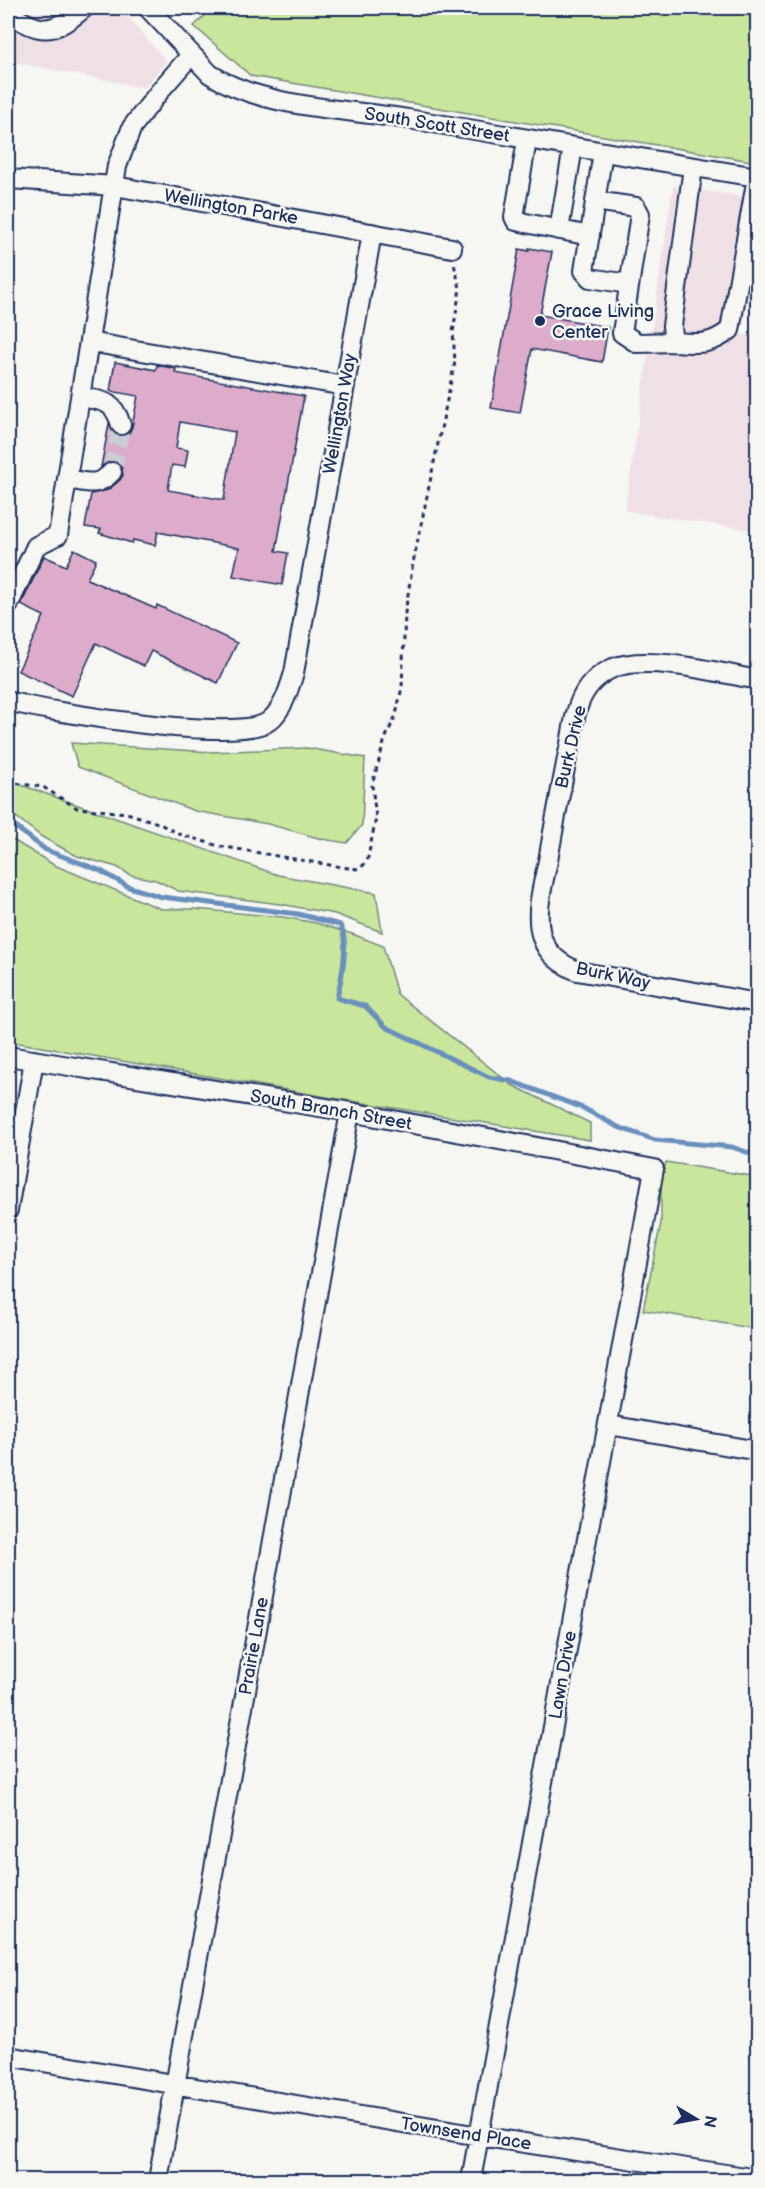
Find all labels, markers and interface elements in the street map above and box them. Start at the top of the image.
street label: South Scott Street [363,103,511,147]
street label: Wellington Parke [162,185,300,229]
place label: Grace Living Center [552,301,654,343]
marker: Grace Living Center [533,314,547,328]
street label: Wellington Way [319,351,361,476]
street label: Burk Drive [551,703,591,791]
street label: Burk Way [574,958,653,994]
street label: South Branch Street [249,1085,414,1135]
street label: Prairie Lane [235,1595,273,1697]
street label: Lawn Drive [545,1629,581,1721]
north arrow [666,2089,726,2149]
street label: Townsend Place [399,2113,533,2155]
text: N [699,2114,720,2129]

